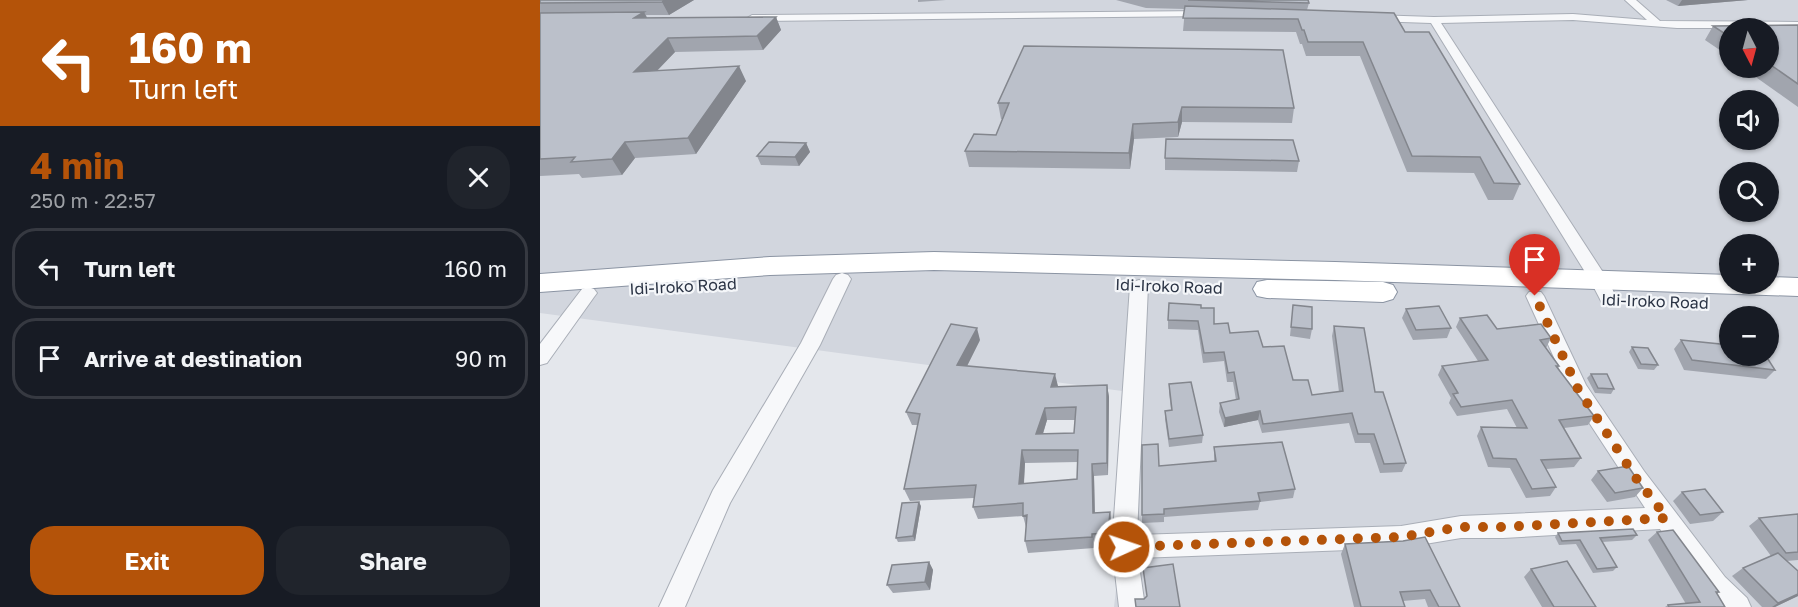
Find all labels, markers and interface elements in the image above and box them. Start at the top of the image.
north arrow [1719,18,1779,78]
map controls [1719,18,1779,366]
text: 160 m [129,22,252,72]
icon: left [30,24,108,102]
text: Turn left [129,73,238,105]
button: sound [1719,90,1779,150]
text: 4 min [30,144,125,187]
button: close [447,146,510,209]
button: search [1719,162,1779,222]
text: 250 m · 22:57 [30,188,156,212]
pin [1509,234,1560,296]
button: + [1719,234,1779,294]
icon: arrive [1518,243,1551,276]
icon: left [33,252,66,285]
text: Turn left [84,255,175,282]
text: 160 m [444,255,507,282]
street label: Idi-Iroko Road [629,273,737,299]
street label: Idi-Iroko Road [1115,274,1223,298]
street label: Idi-Iroko Road [1601,289,1709,313]
button: − [1719,306,1779,366]
icon: arrive [33,342,66,375]
text: Arrive at destination [84,345,302,372]
text: 90 m [455,345,507,372]
position arrow [1092,515,1156,579]
button: Exit [30,526,264,595]
button: Share [276,526,510,595]

